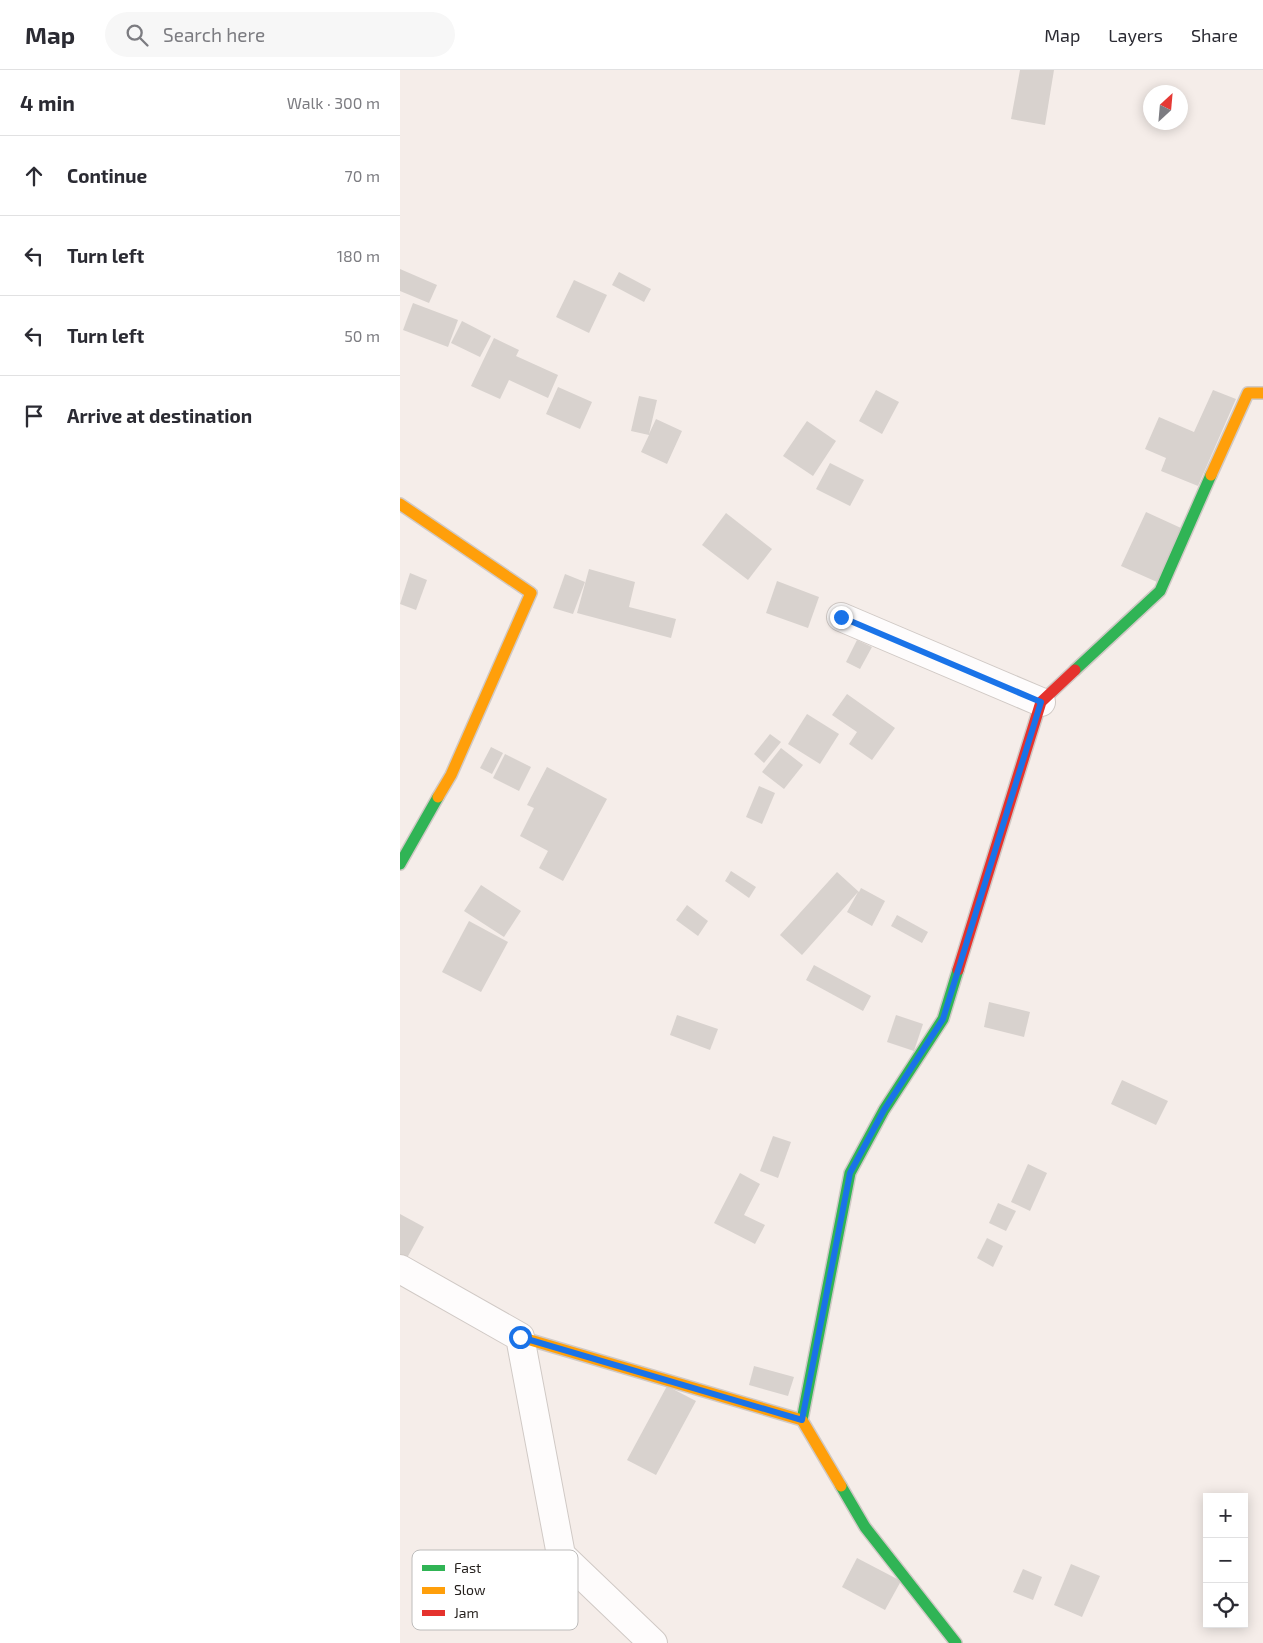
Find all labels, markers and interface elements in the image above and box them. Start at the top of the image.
search box [105,12,455,57]
text: Map [25,20,75,49]
icon: search [123,21,151,49]
text: Search here [163,23,265,46]
text: Map [1044,24,1080,46]
text: Layers [1108,24,1163,46]
text: Share [1191,24,1238,46]
north arrow [1143,85,1188,130]
text: 4 min [20,90,75,115]
text: Walk · 300 m [287,93,380,112]
icon: ahead [20,162,48,190]
text: Continue [67,164,147,187]
text: 70 m [345,166,380,185]
icon: left [20,242,48,270]
text: Turn left [67,244,144,267]
text: 180 m [337,246,380,265]
icon: left [20,322,48,350]
text: Turn left [67,324,144,347]
text: 50 m [344,326,380,345]
icon: arrive [20,402,48,430]
text: Arrive at destination [67,404,252,427]
route end [830,606,853,629]
route start [509,1326,532,1349]
map controls [1203,1493,1248,1628]
button: + [1203,1493,1248,1538]
button: − [1203,1538,1248,1583]
legend [412,1550,578,1630]
text: Fast [454,1559,481,1576]
text: Slow [454,1581,486,1598]
button: locate [1203,1583,1248,1628]
text: Jam [454,1604,479,1621]

